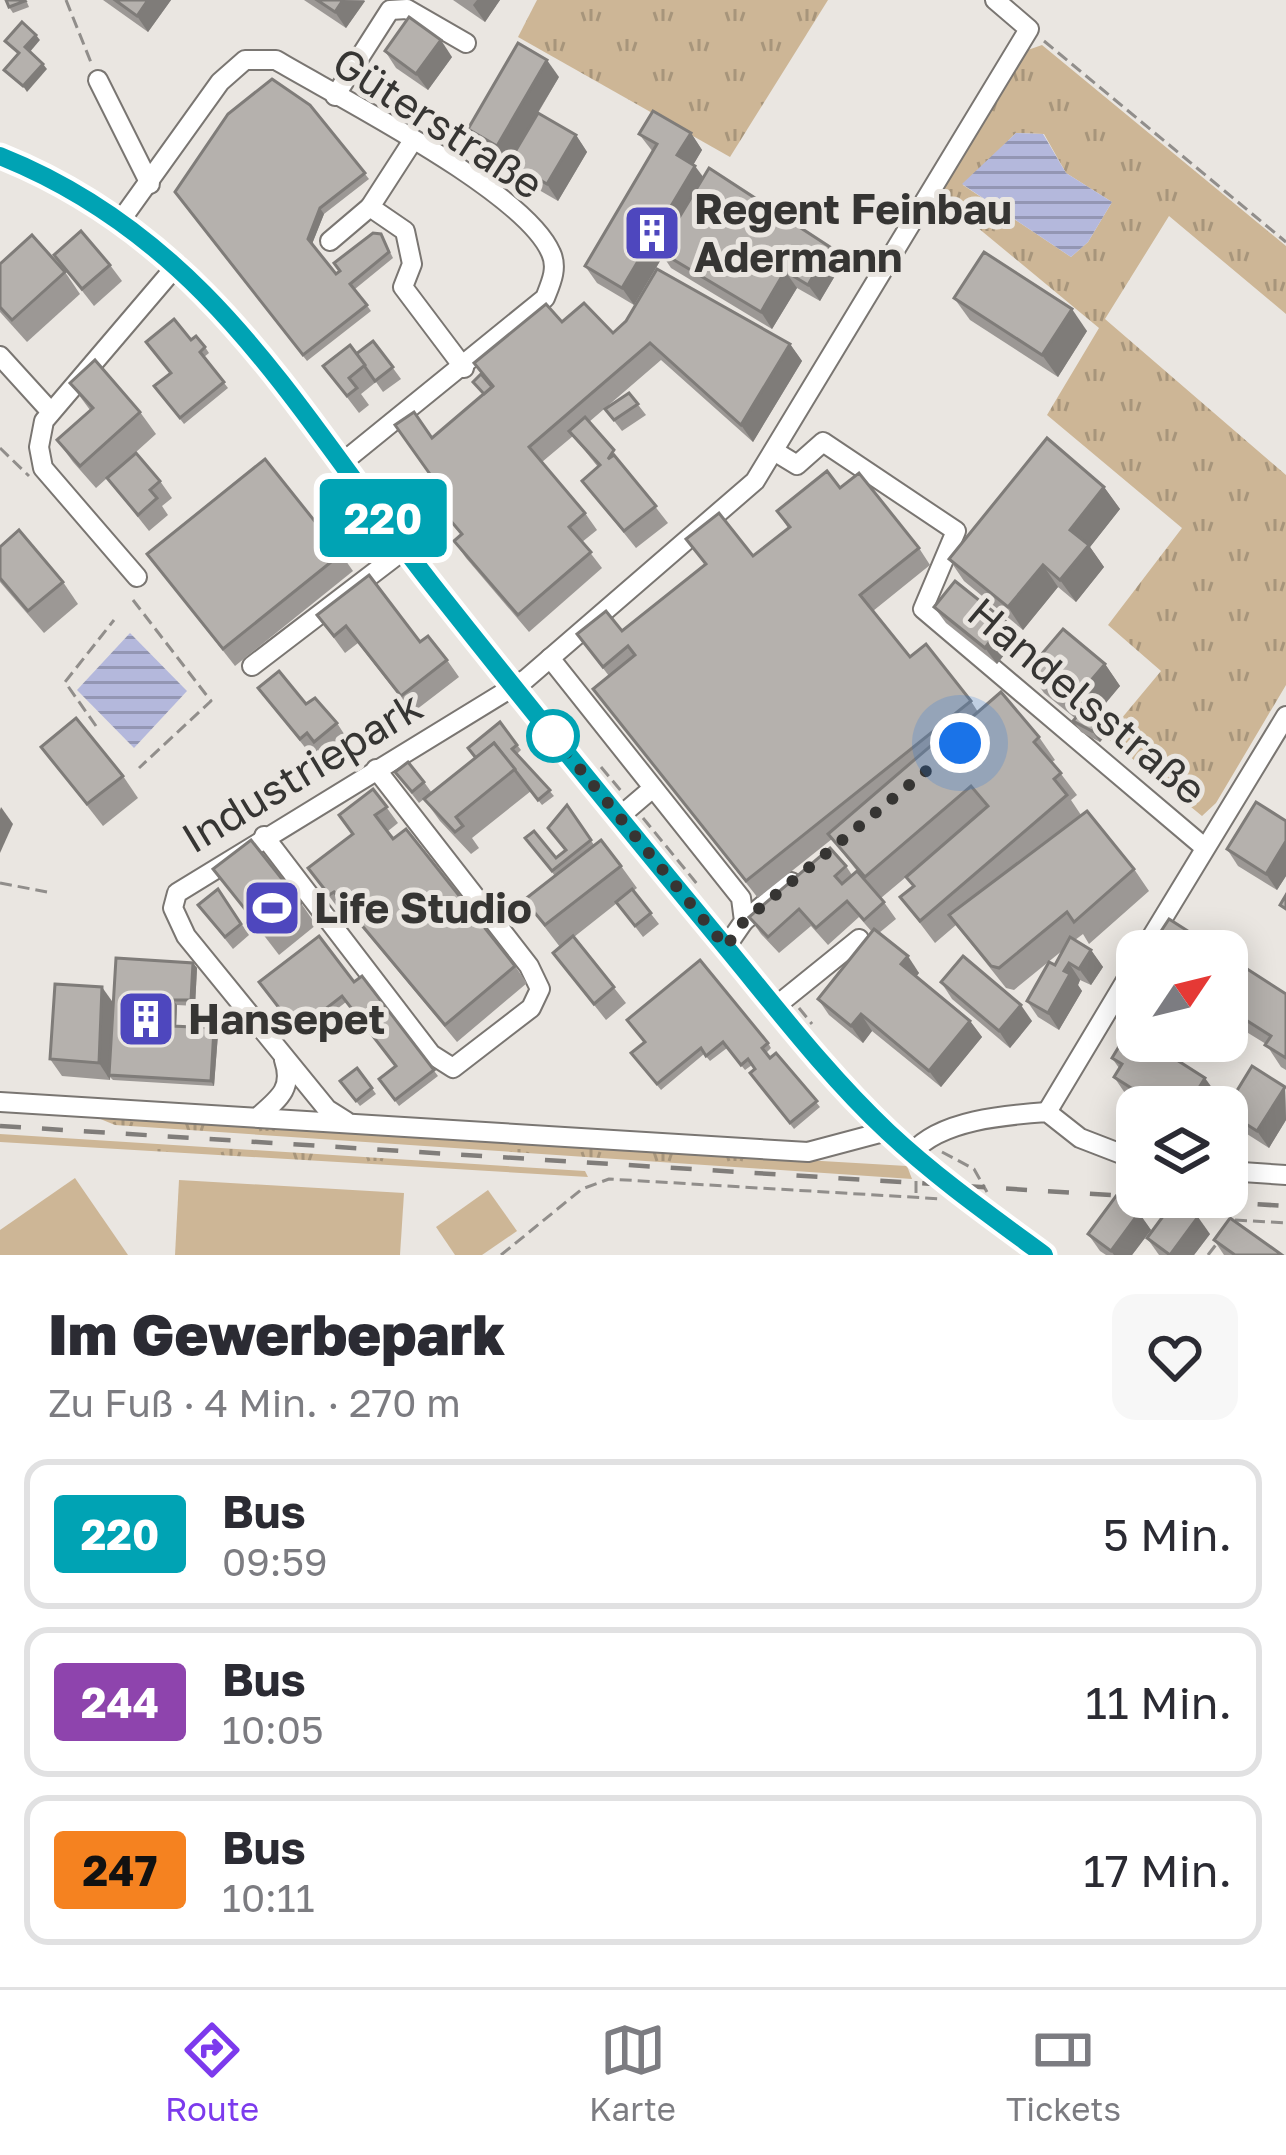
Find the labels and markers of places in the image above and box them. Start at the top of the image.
place label: Regent Feinbau Adermann [694,183,1012,281]
building icon: Regent Feinbau Adermann [621,202,683,264]
unlabelled marker [528,711,578,761]
sports icon: Life Studio [241,877,303,939]
place label: Life Studio [314,882,532,932]
building icon: Hansepet [115,988,177,1050]
place label: Hansepet [188,993,385,1043]

